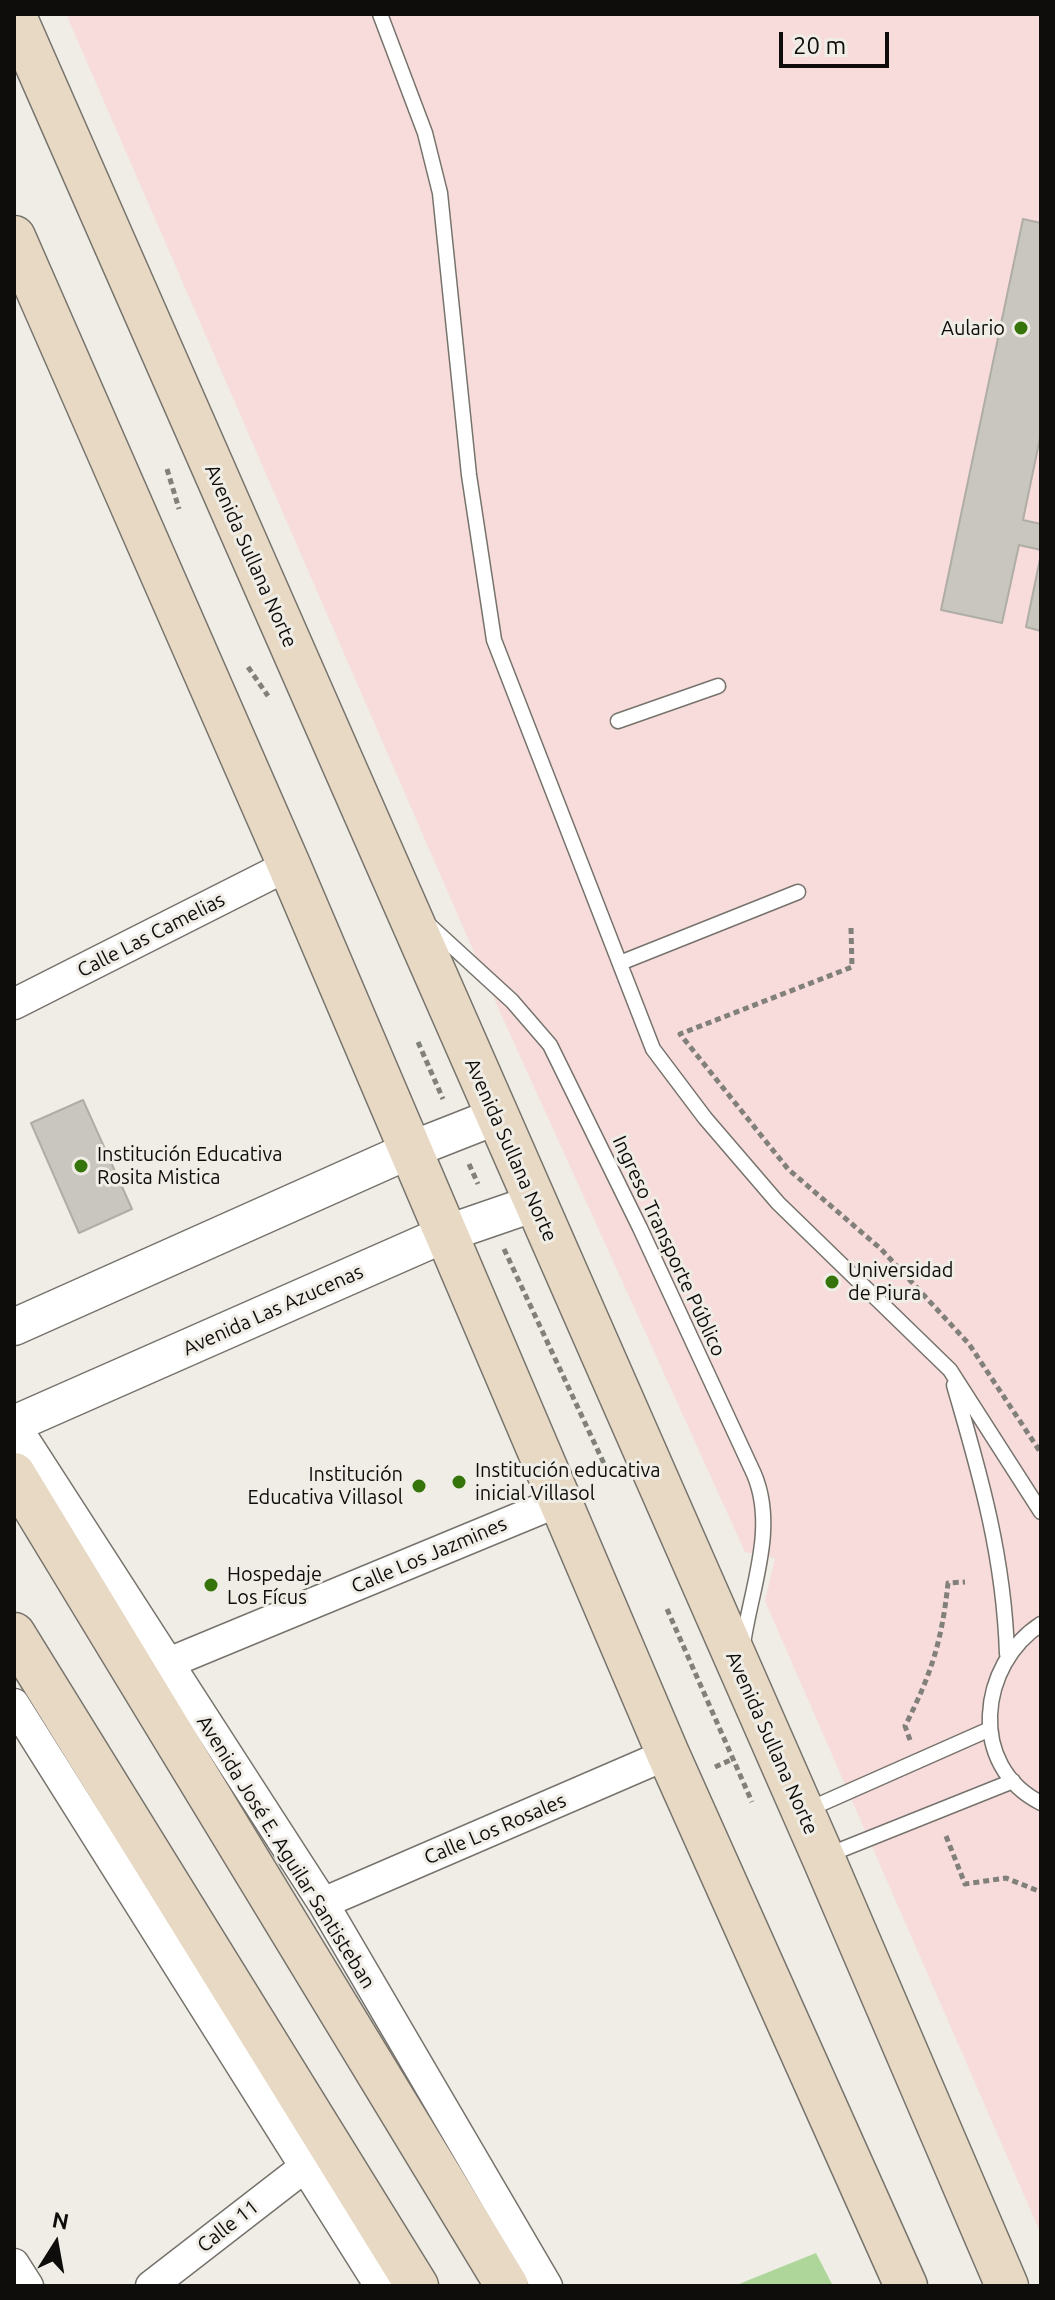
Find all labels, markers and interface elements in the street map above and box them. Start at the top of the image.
scale bar [783,16,893,66]
text: 20 m [793,32,846,59]
place label: Aulario [941,316,1005,340]
marker: Aulario [1012,319,1030,337]
street label: Avenida Sullana Norte [200,461,302,651]
street label: Calle Las Camelias [73,887,229,983]
street label: Avenida Sullana Norte [460,1055,562,1245]
street label: Ingreso Transporte Público [607,1132,731,1360]
place label: Institución Educativa Rosita Mistica [97,1142,282,1189]
marker: Institución Educativa Rosita Mistica [72,1157,90,1175]
place label: Universidad de Piura [848,1258,953,1305]
street label: Avenida Las Azucenas [179,1259,367,1361]
marker: Universidad de Piura [823,1273,841,1291]
place label: Institución educativa inicial Villasol [475,1458,660,1505]
place label: Institución Educativa Villasol [247,1462,403,1509]
marker: Institución educativa inicial Villasol [450,1473,468,1491]
marker: Institución Educativa Villasol [410,1477,428,1495]
street label: Calle Los Jazmines [348,1511,510,1599]
place label: Hospedaje Los Fícus [227,1562,322,1609]
marker: Hospedaje Los Fícus [202,1576,220,1594]
street label: Avenida Sullana Norte [721,1648,823,1838]
street label: Avenida José E. Aguilar Santisteban [192,1711,380,1993]
street label: Calle Los Rosales [420,1788,570,1870]
street label: Calle 11 [193,2195,263,2257]
north arrow [16,2204,96,2284]
text: N [50,2206,71,2234]

